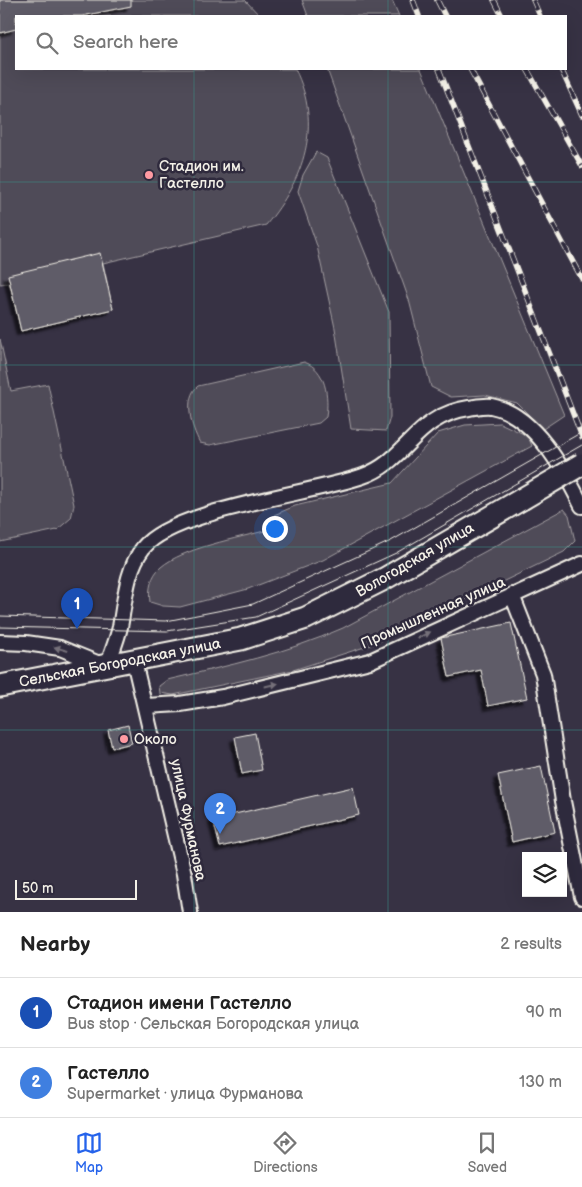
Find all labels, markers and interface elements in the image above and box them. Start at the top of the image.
search box [15,15,567,70]
icon: search [33,29,61,57]
text: Search here [73,31,178,54]
place label: Стадион им. Гастелло [159,157,244,193]
marker: Стадион им. Гастелло [143,169,155,181]
your location [262,516,288,542]
street label: Вологодская улица [352,518,478,602]
street label: Промышленная улица [358,572,508,653]
pin: 1 [61,588,93,629]
one-way arrow [417,631,431,639]
street label: Сельская Богородская улица [17,634,223,692]
one-way arrow [54,645,69,653]
one-way arrow [263,681,278,689]
place label: Около [134,730,177,749]
marker: Около [118,733,130,745]
street label: улица Фурманова [166,757,210,883]
pin: 2 [204,793,236,834]
map controls [522,852,567,897]
button: layers [522,852,567,897]
scale bar [15,877,138,900]
text: 50 m [22,880,54,897]
text: Nearby [20,932,90,957]
text: 2 results [500,935,562,954]
text: Стадион имени Гастелло [67,992,292,1015]
text: 1 [33,1003,39,1022]
text: 90 m [526,1003,562,1022]
text: Bus stop · Сельская Богородская улица [67,1015,359,1034]
text: Гастелло [67,1062,149,1085]
text: 2 [31,1073,41,1092]
text: 130 m [519,1073,562,1092]
text: Supermarket · улица Фурманова [67,1085,303,1104]
tab: Map [75,1129,103,1176]
tab: Directions [253,1129,318,1176]
tab: Saved [468,1129,507,1176]

